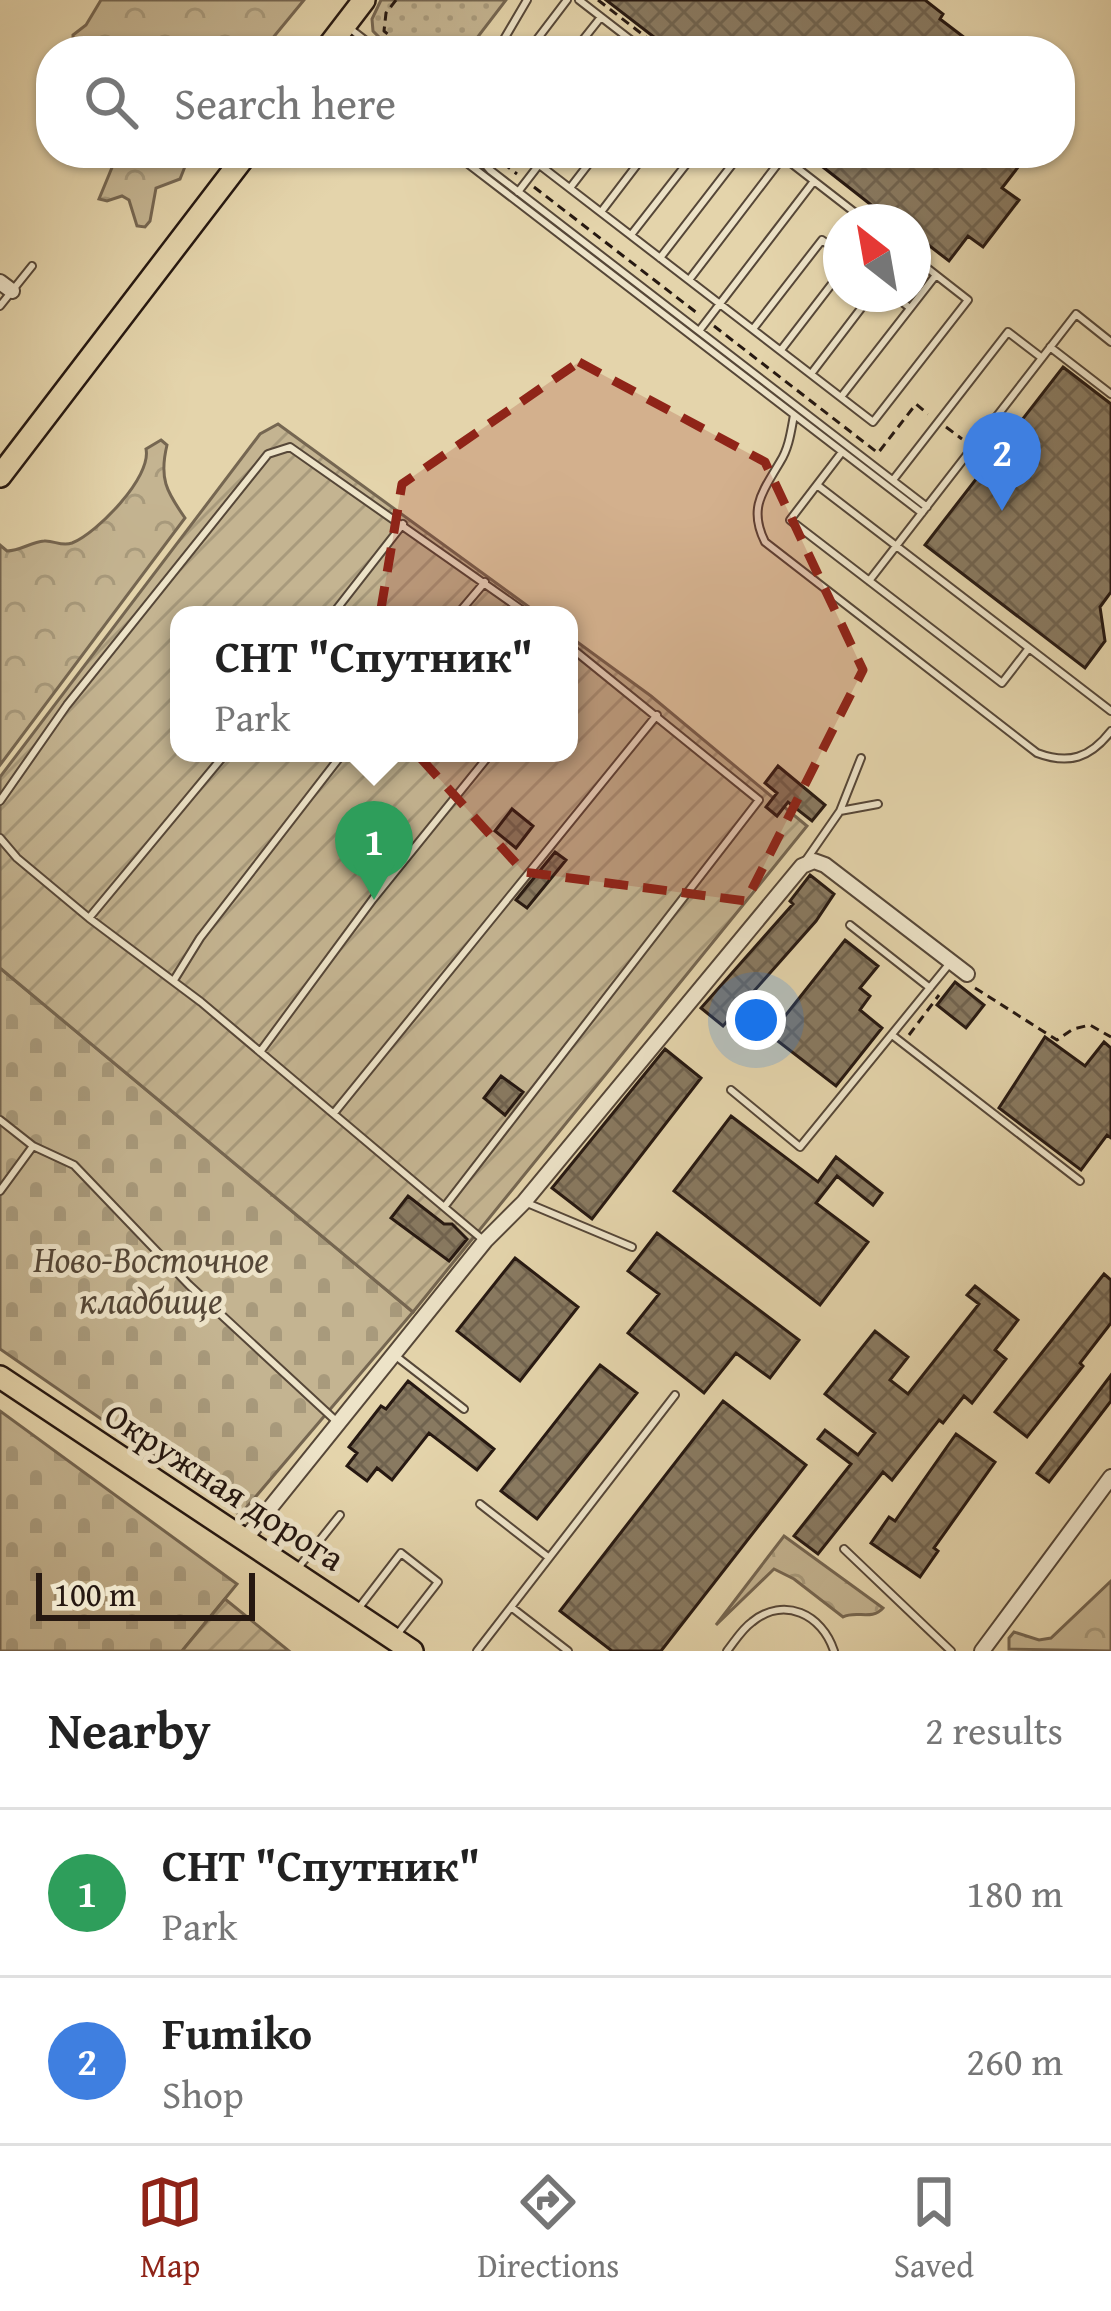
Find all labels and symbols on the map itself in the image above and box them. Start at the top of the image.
north arrow [823,204,931,312]
pin: 2 [963,412,1041,511]
pin: 1 [335,801,413,900]
your location [726,990,786,1050]
park label: Ново-Восточное кладбище [33,1232,269,1326]
street label: Окружная дорога [95,1388,356,1583]
scale bar [36,1567,255,1620]

